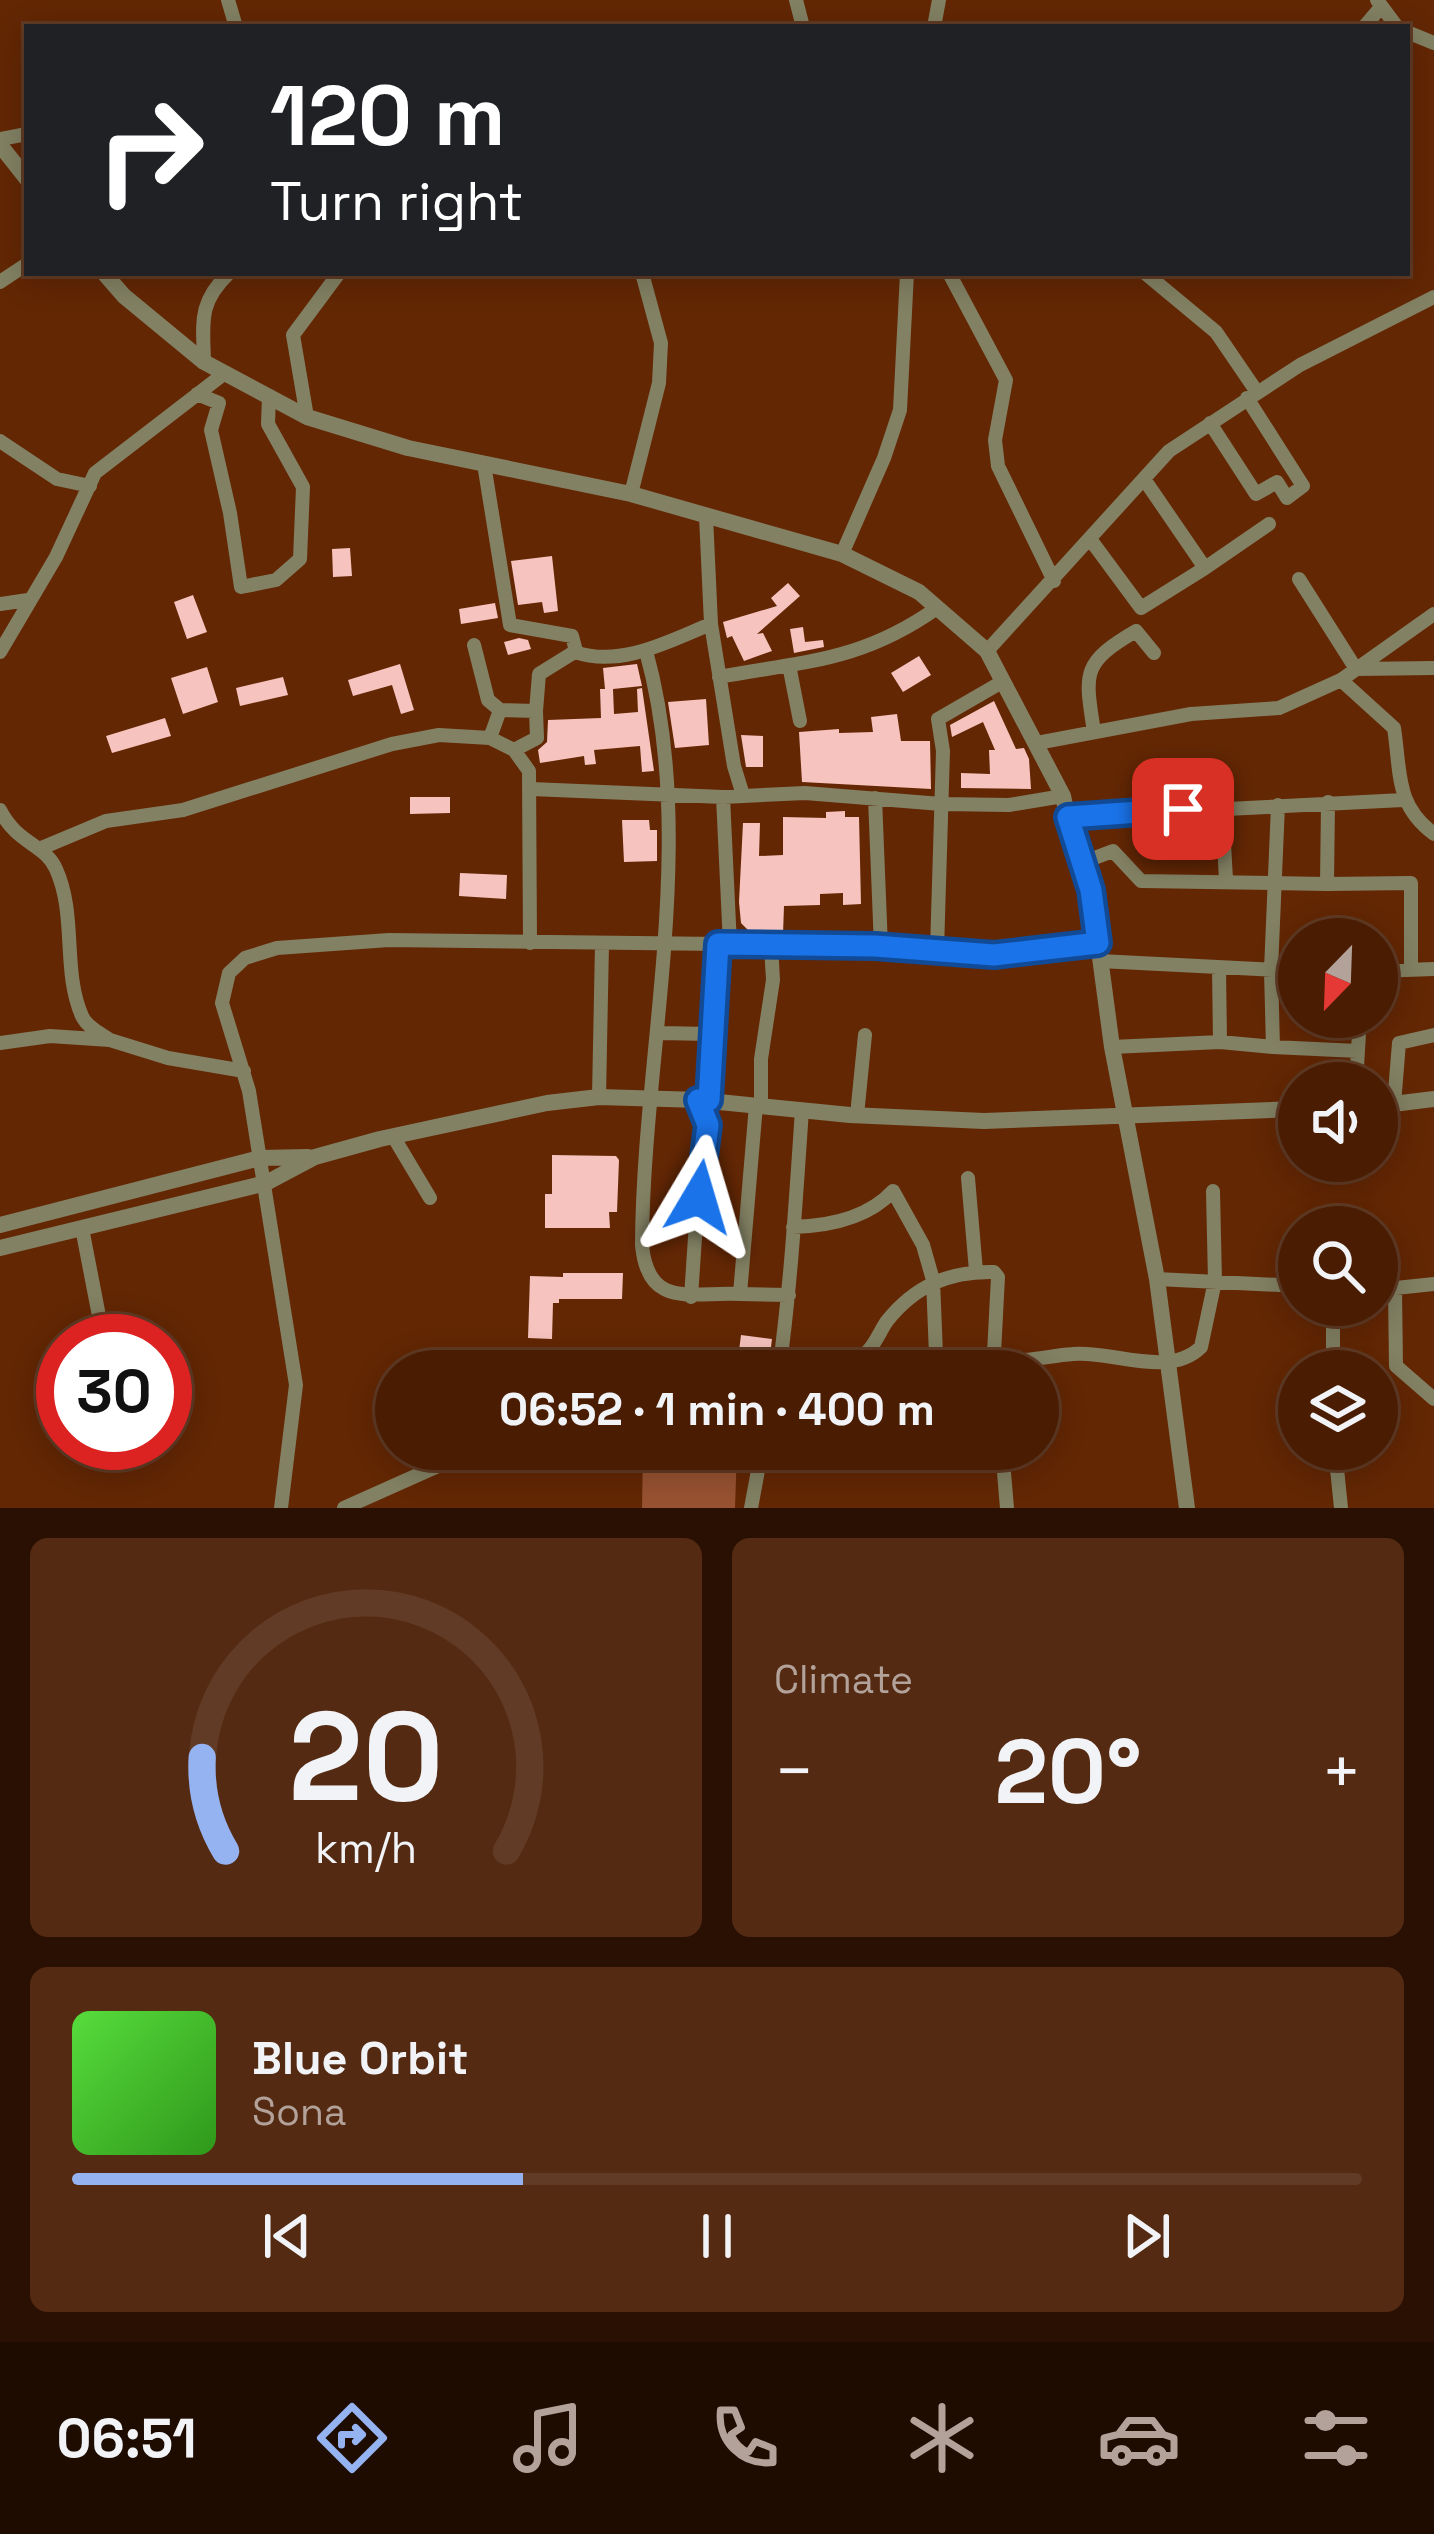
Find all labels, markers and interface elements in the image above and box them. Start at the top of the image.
text: 120 m [270,62,505,170]
icon: right [72,72,228,228]
text: Turn right [270,167,523,236]
pin [1132,758,1234,860]
icon: arrive [1150,776,1216,842]
north arrow [1278,918,1398,1038]
map controls [1278,918,1398,1470]
button: sound [1278,1062,1398,1182]
position arrow [636,1134,762,1260]
button: search [1278,1206,1398,1326]
speed limit sign: 30 [36,1314,192,1470]
button: layers [1278,1350,1398,1470]
text: 06:52 · 1 min · 400 m [499,1381,935,1438]
text: Climate [774,1655,913,1704]
text: 20 [288,1677,443,1836]
text: 20° [994,1714,1142,1829]
text: − [774,1729,815,1813]
text: + [1321,1729,1362,1813]
text: km/h [315,1820,417,1875]
text: Blue Orbit [252,2030,468,2087]
text: Sona [252,2087,346,2136]
icon: previous [254,2203,320,2269]
icon: pause [684,2203,750,2269]
icon: next [1114,2203,1180,2269]
icon: directions [310,2396,394,2480]
icon: music [506,2396,590,2480]
icon: phone [703,2396,787,2480]
icon: climate [900,2396,984,2480]
icon: car [1097,2396,1181,2480]
icon: filters [1294,2396,1378,2480]
text: 06:51 [56,2404,197,2473]

